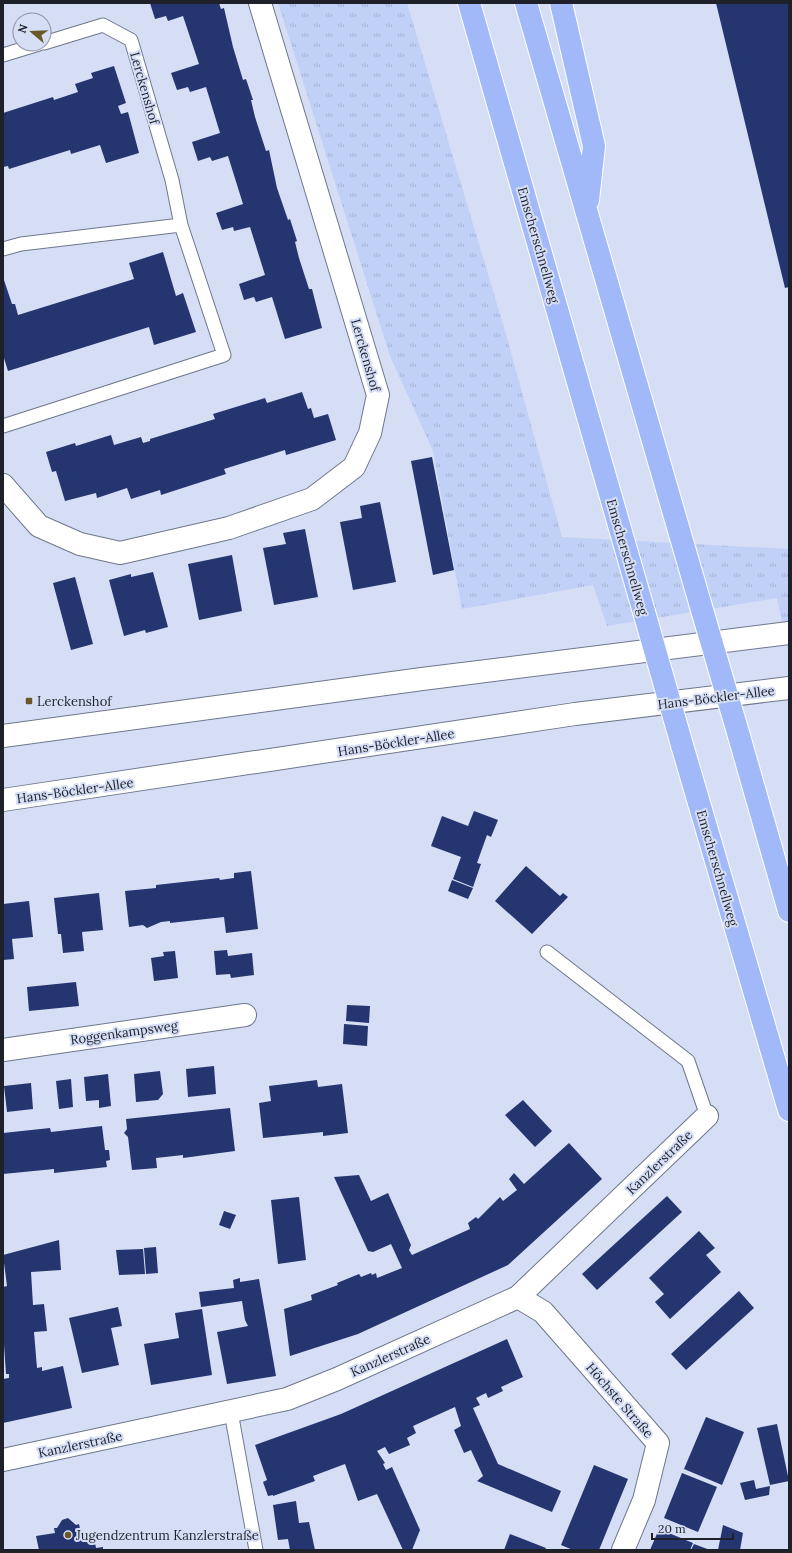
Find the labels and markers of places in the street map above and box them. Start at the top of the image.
place label: Lerckenshof [37,693,113,710]
marker: Lerckenshof [24,696,34,706]
place label: Jugendzentrum Kanzlerstraße [75,1527,259,1544]
marker: Jugendzentrum Kanzlerstraße [63,1530,73,1540]

